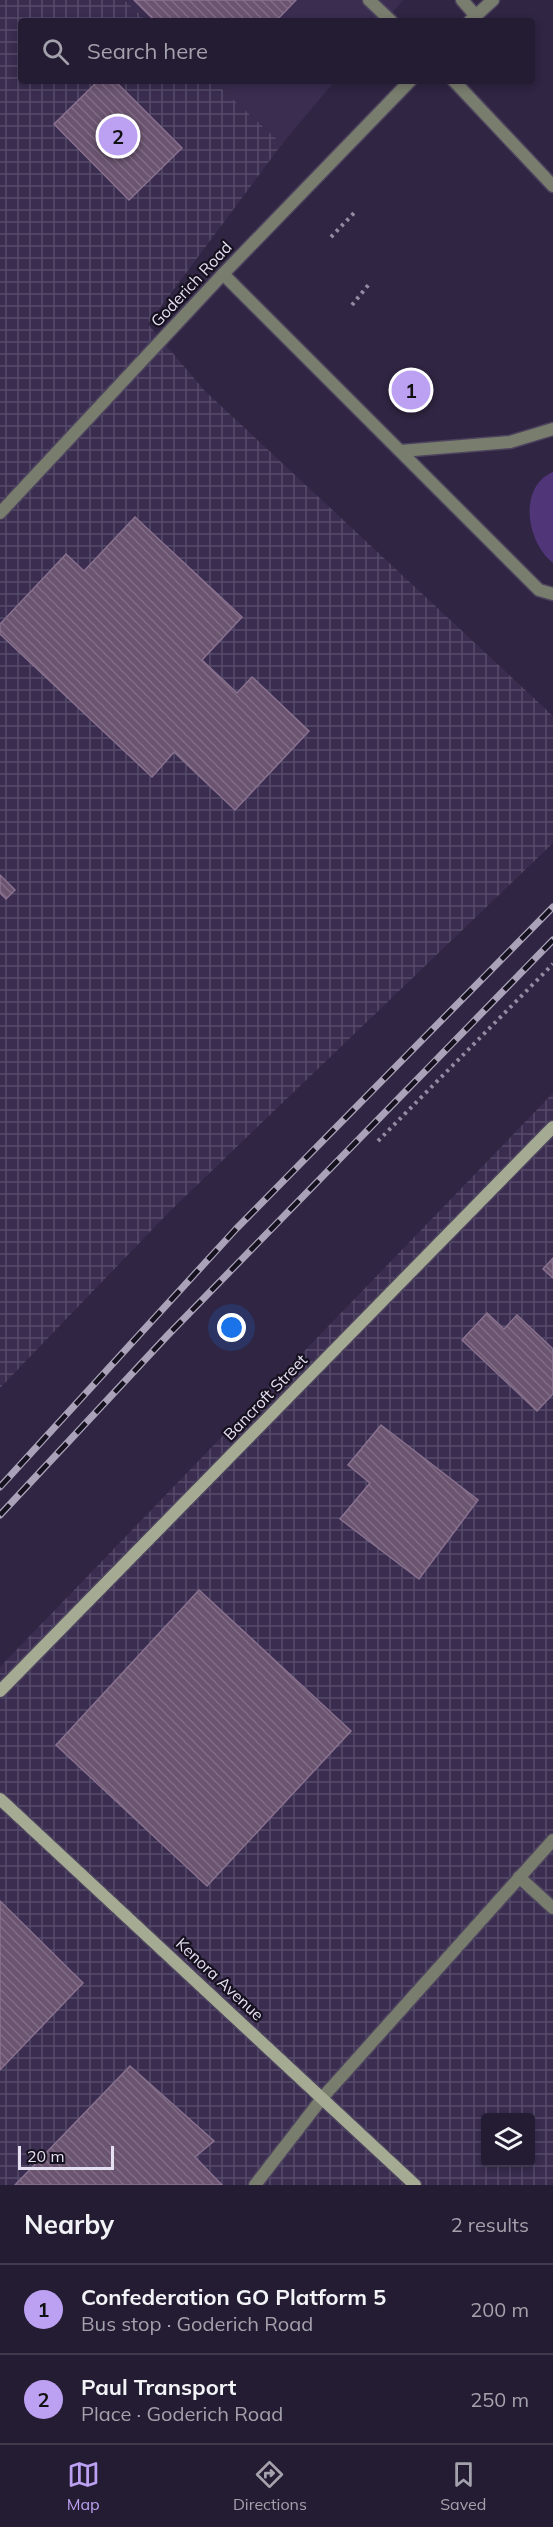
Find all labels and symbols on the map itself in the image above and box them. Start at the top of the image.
pin: 2 [98,114,138,158]
street label: Goderich Road [146,237,236,331]
pin: 1 [392,368,430,412]
your location [217,1313,246,1342]
street label: Bancroft Street [219,1350,311,1444]
street label: Kenora Avenue [172,1933,268,2025]
scale bar [18,2143,114,2170]

